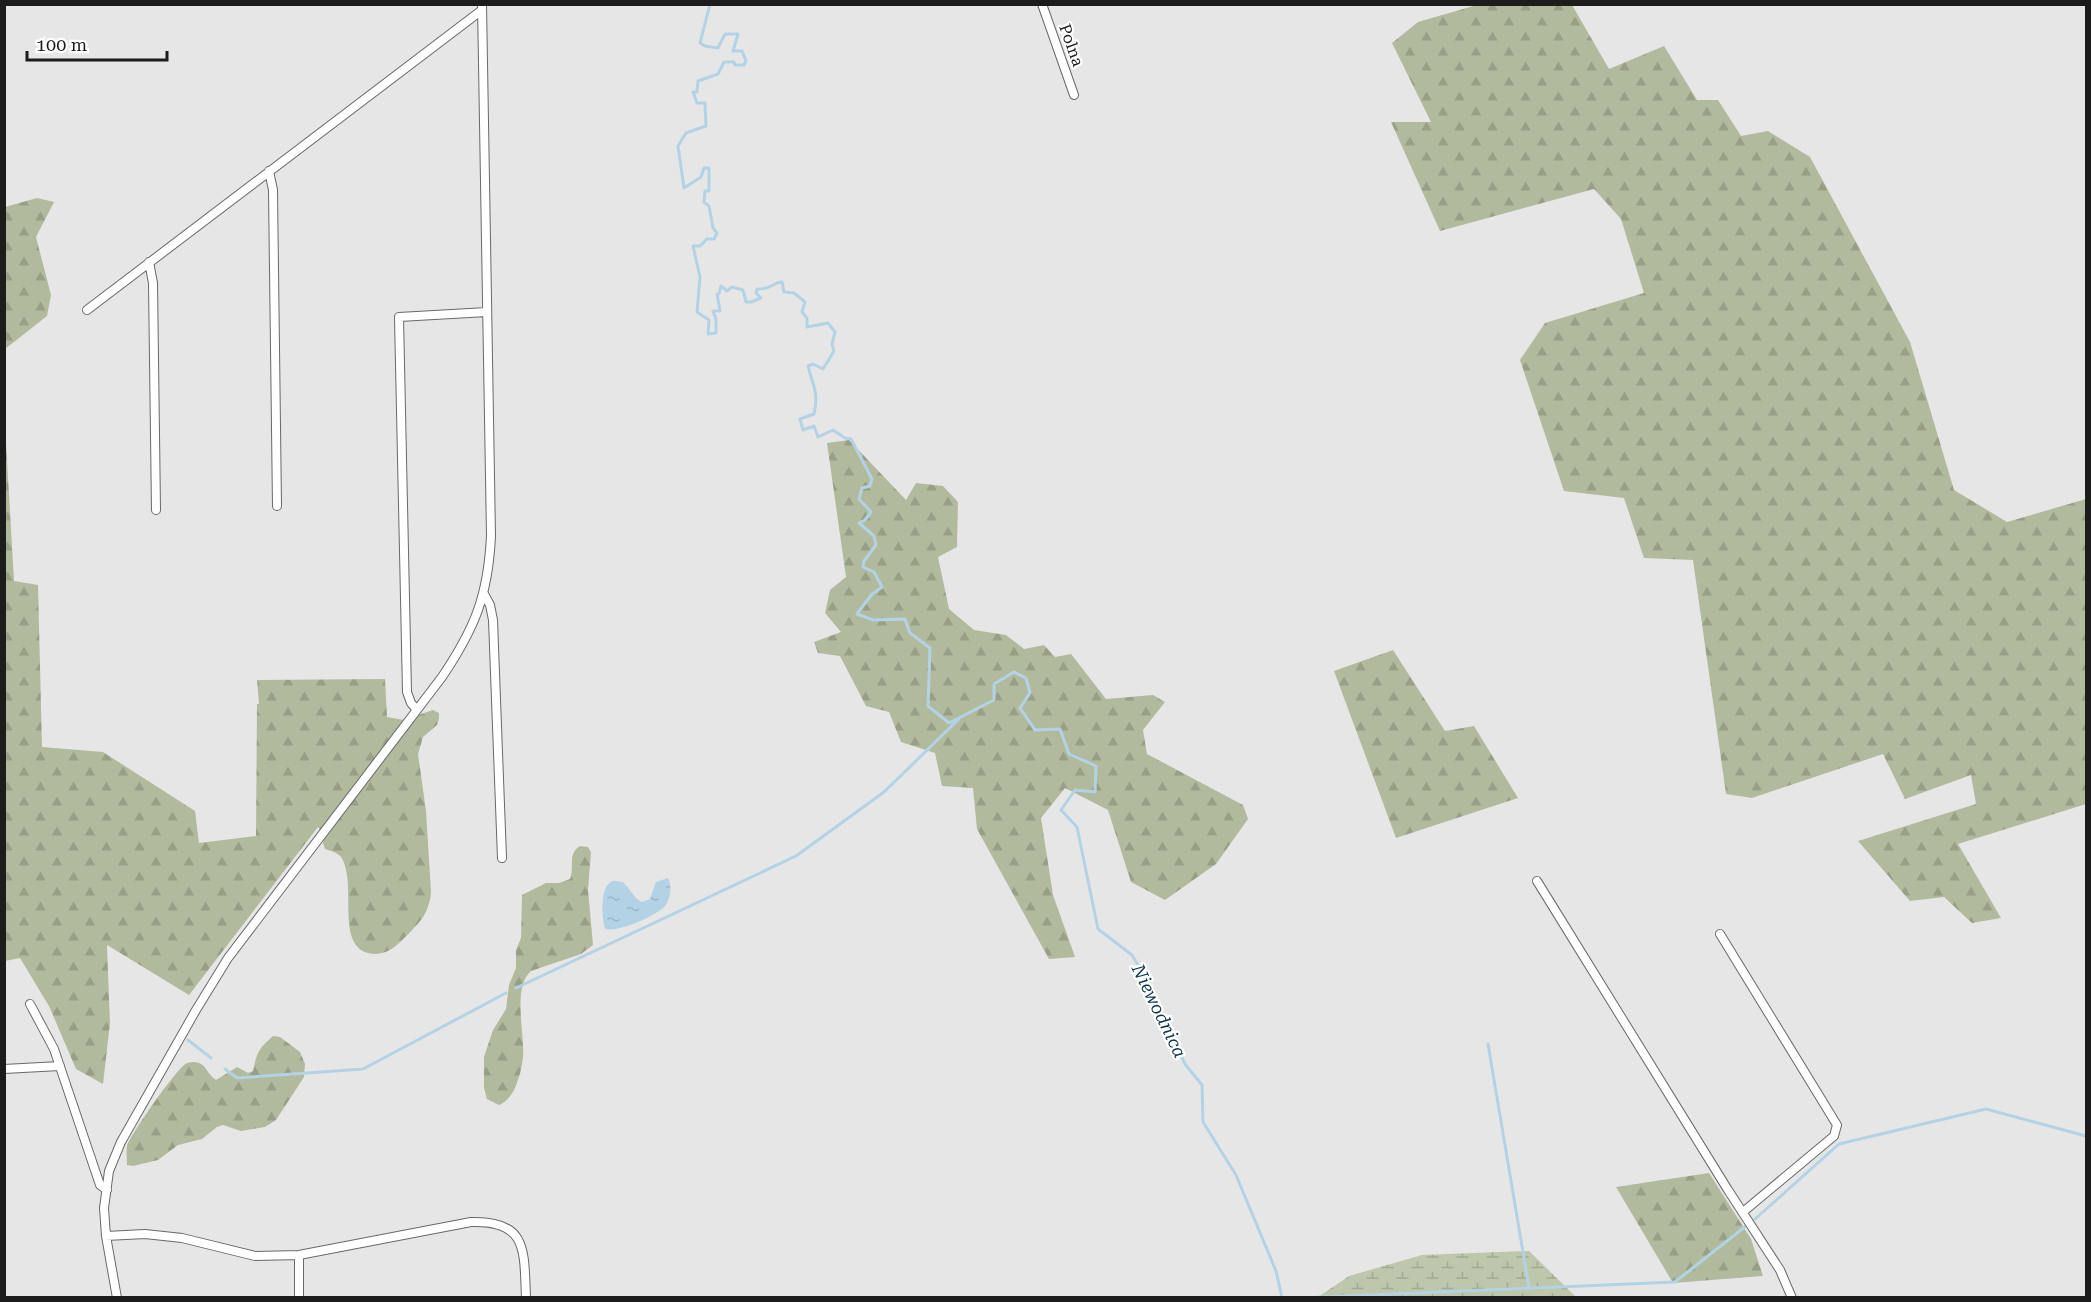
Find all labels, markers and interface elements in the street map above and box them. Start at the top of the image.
street label: Polna [1055,21,1088,69]
scale bar [27,24,166,62]
text: 100 m [36,34,87,55]
water label: Niewodnica [1127,960,1191,1061]

